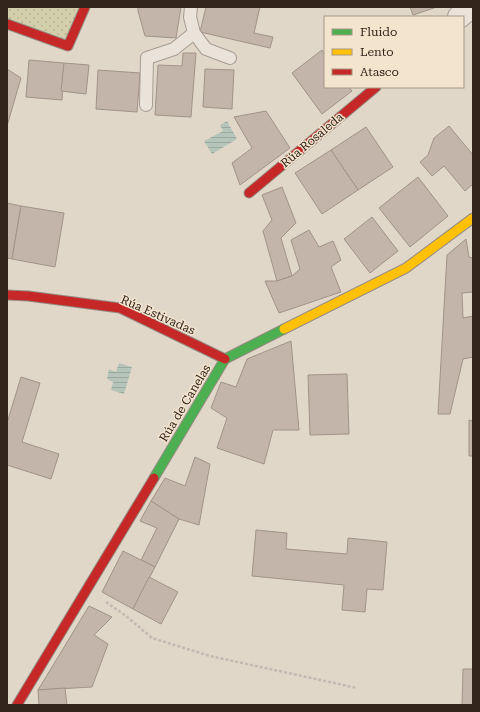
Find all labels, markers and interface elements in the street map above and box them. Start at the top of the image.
legend [324,16,464,88]
text: Fluido [360,25,397,39]
text: Lento [360,45,394,59]
text: Atasco [360,65,399,79]
street label: Rúa Rosaleda [278,109,347,170]
street label: Rúa Estivadas [119,292,198,338]
street label: Rúa de Canelas [156,362,214,444]

